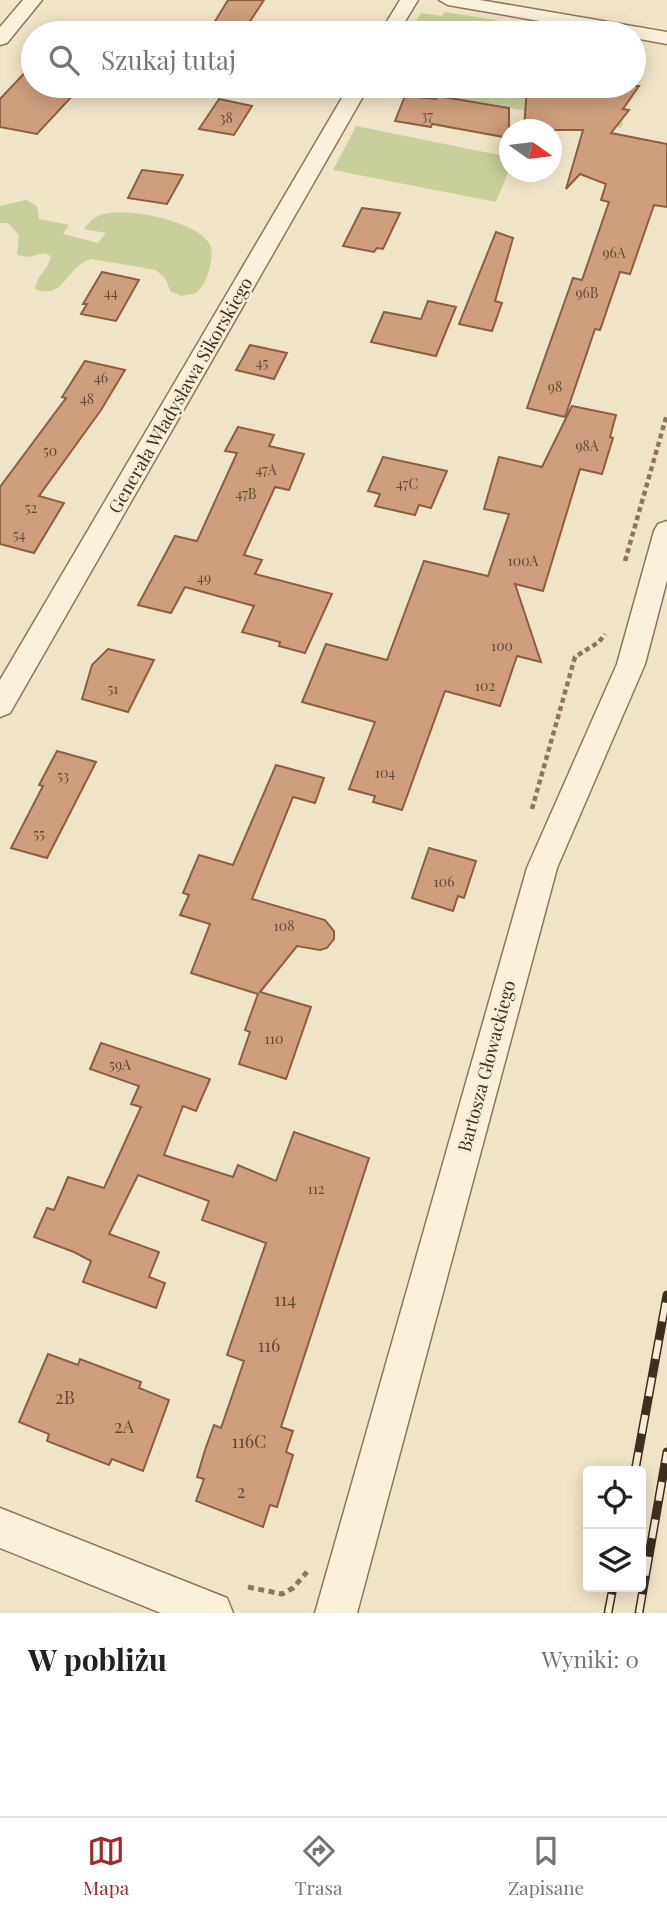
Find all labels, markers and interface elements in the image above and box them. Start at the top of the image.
search box [21,21,646,98]
icon: search [45,41,83,79]
text: Szukaj tutaj [101,42,236,77]
house number: 37 [421,106,433,125]
house number: 38 [219,108,233,127]
north arrow [499,119,562,182]
house number: 96A [602,243,626,262]
street label: Generała Władysława Sikorskiego [102,272,258,517]
house number: 44 [104,283,118,302]
house number: 96B [575,283,599,302]
house number: 45 [256,353,269,372]
house number: 46 [94,368,108,387]
house number: 98 [548,377,562,396]
house number: 48 [80,389,94,408]
house number: 98A [575,436,599,455]
house number: 50 [43,441,57,460]
house number: 47A [255,460,277,479]
house number: 47C [396,474,418,493]
house number: 47B [235,484,257,503]
house number: 52 [25,498,38,517]
house number: 54 [13,525,25,544]
house number: 100A [508,551,539,570]
house number: 49 [197,568,211,587]
house number: 100 [491,636,513,655]
house number: 102 [475,676,495,695]
house number: 51 [108,679,119,698]
house number: 104 [375,763,395,782]
house number: 53 [57,766,69,785]
house number: 55 [33,824,45,843]
house number: 106 [434,872,454,891]
house number: 108 [274,916,294,935]
street label: Bartosza Głowackiego [452,978,520,1154]
house number: 110 [265,1029,283,1048]
house number: 59A [109,1055,131,1074]
house number: 112 [307,1179,325,1198]
house number: 114 [274,1287,296,1311]
house number: 116 [258,1333,280,1357]
house number: 2B [55,1385,75,1409]
house number: 2A [114,1414,135,1438]
house number: 116C [231,1429,267,1453]
map controls [583,1466,646,1592]
button: locate [583,1466,646,1529]
house number: 2 [237,1479,245,1503]
button: layers [583,1529,646,1592]
text: W pobliżu [28,1639,167,1679]
text: Wyniki: 0 [542,1643,639,1674]
tab: Mapa [83,1832,129,1900]
tab: Trasa [295,1832,342,1900]
tab: Zapisane [508,1832,584,1900]

